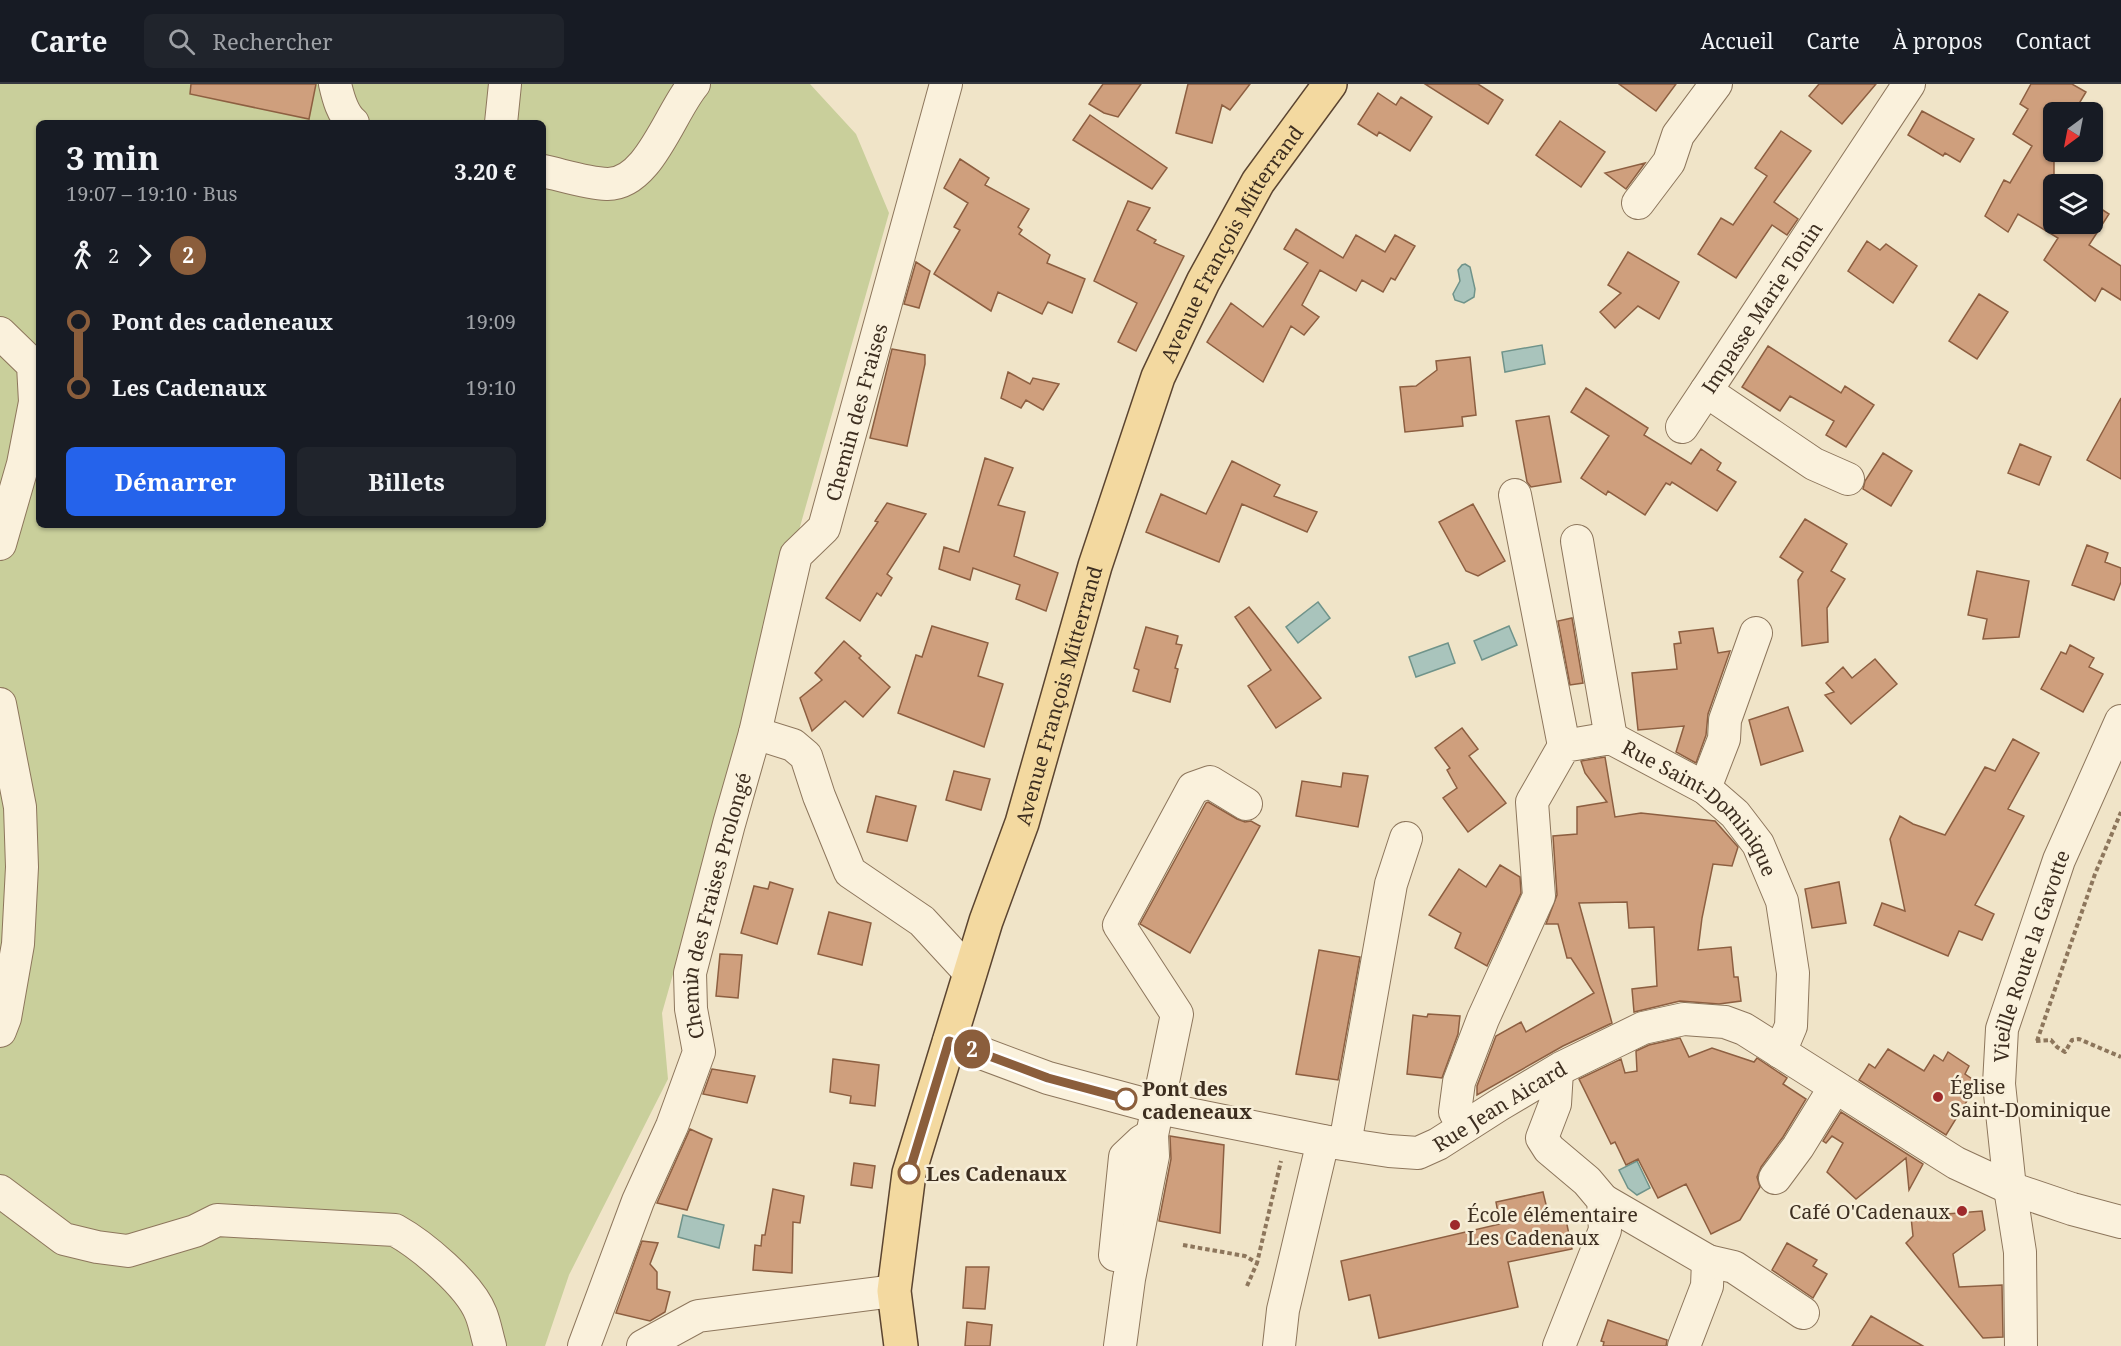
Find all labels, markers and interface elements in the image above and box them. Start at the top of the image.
search box [144,14,564,68]
text: Carte [30,22,108,60]
icon: search [165,25,198,58]
text: Rechercher [213,26,333,56]
text: Accueil [1701,27,1774,55]
text: Carte [1807,27,1860,55]
text: À propos [1893,27,1983,55]
text: Contact [2016,27,2091,55]
north arrow [2043,102,2103,162]
map controls [2043,102,2103,234]
street label: Avenue François Mitterrand [1154,120,1309,367]
text: 3 min [66,135,159,180]
text: 3.20 € [454,156,516,186]
button: layers [2043,174,2103,234]
text: 19:07 – 19:10 · Bus [66,180,237,207]
street label: Impasse Marie Tonin [1695,216,1828,398]
icon: walk [66,239,99,272]
icon: forward [128,239,161,272]
text: 2 [182,241,194,269]
text: 2 [108,242,119,269]
text: Pont des cadeneaux [112,306,333,336]
text: 19:09 [466,308,516,335]
street label: Chemin des Fraises [819,320,893,504]
text: Les Cadenaux [112,372,267,402]
text: 19:10 [466,374,516,401]
button: Démarrer [66,447,285,516]
button: Billets [297,447,516,516]
street label: Avenue François Mitterrand [1009,562,1108,828]
street label: Rue Saint-Dominique [1618,733,1784,880]
street label: Chemin des Fraises Prolongé [676,769,757,1042]
street label: Vieille Route la Gavotte [1987,845,2075,1063]
line badge: 2 [952,1030,992,1068]
text: 2 [966,1035,978,1063]
street label: Rue Jean Aicard [1427,1054,1571,1157]
place label: Église Saint-Dominique [1950,1073,2111,1123]
place label: Pont des cadeneaux [1142,1075,1252,1125]
marker: Pont des cadeneaux [1115,1088,1137,1110]
marker: Église Saint-Dominique [1931,1090,1945,1104]
place label: Les Cadenaux [926,1160,1067,1187]
marker: Les Cadenaux [898,1162,920,1184]
place label: Café O'Cadenaux [1789,1198,1950,1225]
place label: École élémentaire Les Cadenaux [1467,1201,1638,1251]
marker: Café O'Cadenaux [1955,1204,1969,1218]
marker: École élémentaire Les Cadenaux [1448,1218,1462,1232]

